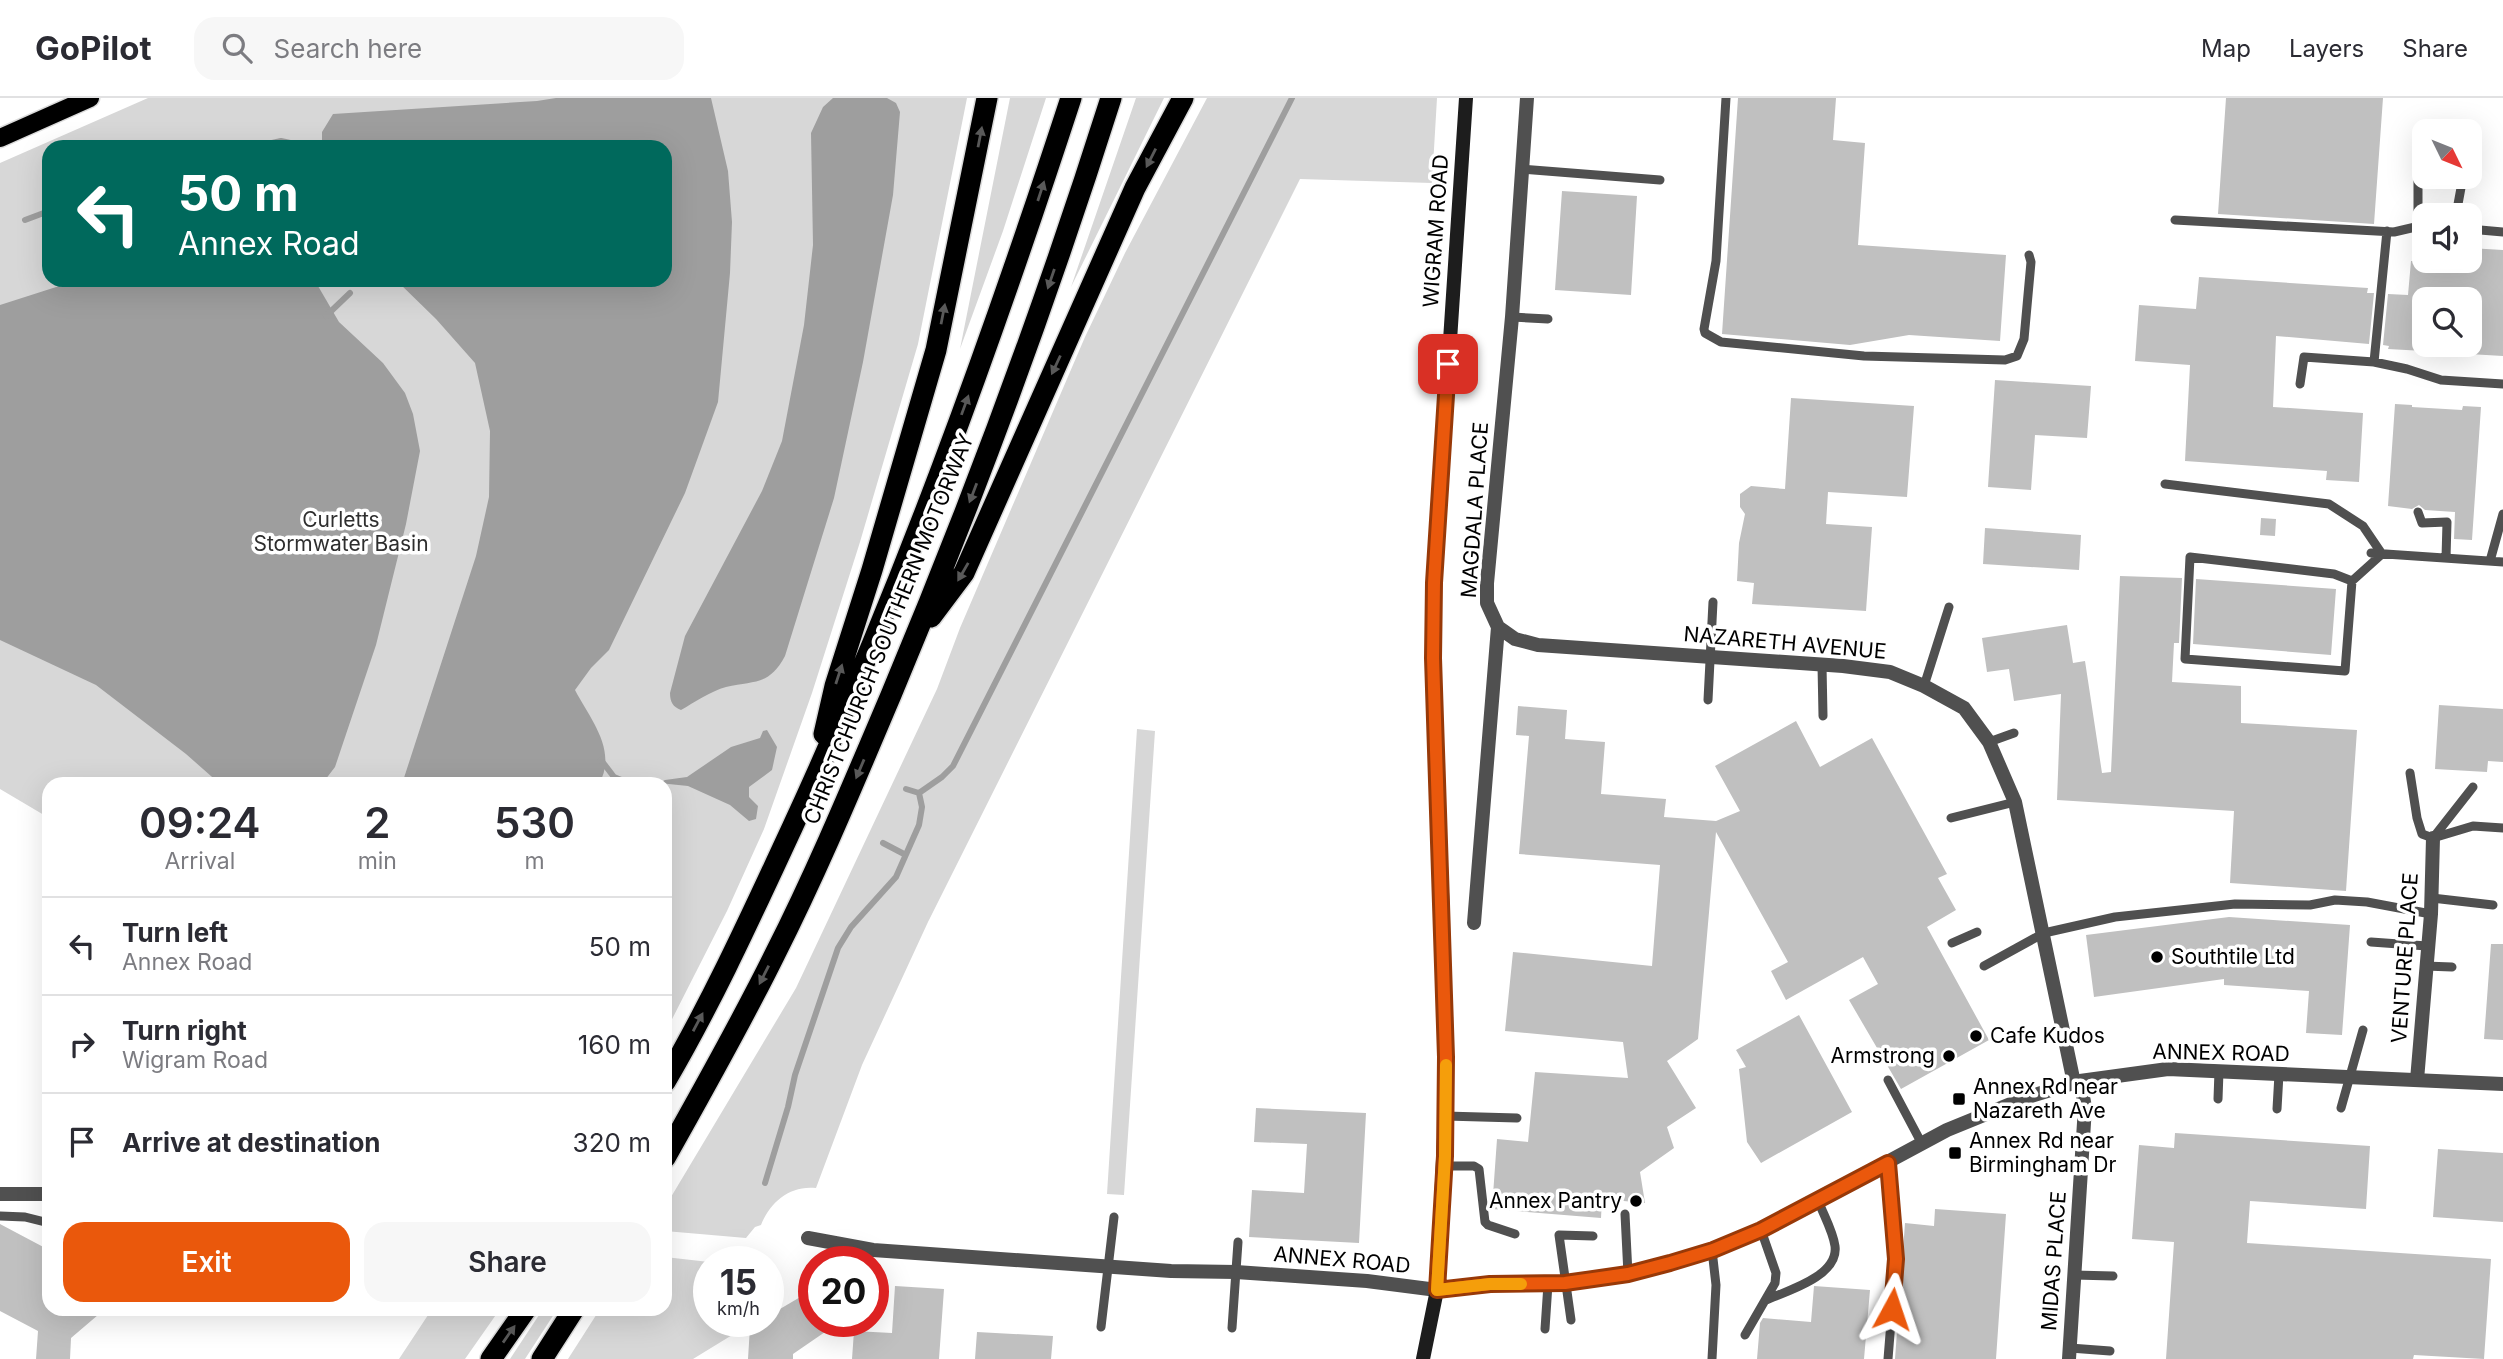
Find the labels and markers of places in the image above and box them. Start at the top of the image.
pin [1418,334,1478,394]
place label: Southtile Ltd [2171,944,2295,969]
marker: Southtile Ltd [2149,949,2165,965]
place label: Cafe Kudos [1990,1023,2105,1048]
marker: Cafe Kudos [1968,1028,1984,1044]
place label: Armstrong [1830,1043,1935,1068]
marker: Armstrong [1941,1048,1957,1064]
place label: Annex Rd near Nazareth Ave [1973,1074,2118,1123]
marker: Annex Rd near Nazareth Ave [1951,1091,1967,1107]
place label: Annex Rd near Birmingham Dr [1969,1128,2116,1177]
marker: Annex Rd near Birmingham Dr [1947,1145,1963,1161]
place label: Annex Pantry [1489,1188,1622,1213]
marker: Annex Pantry [1628,1193,1644,1209]

